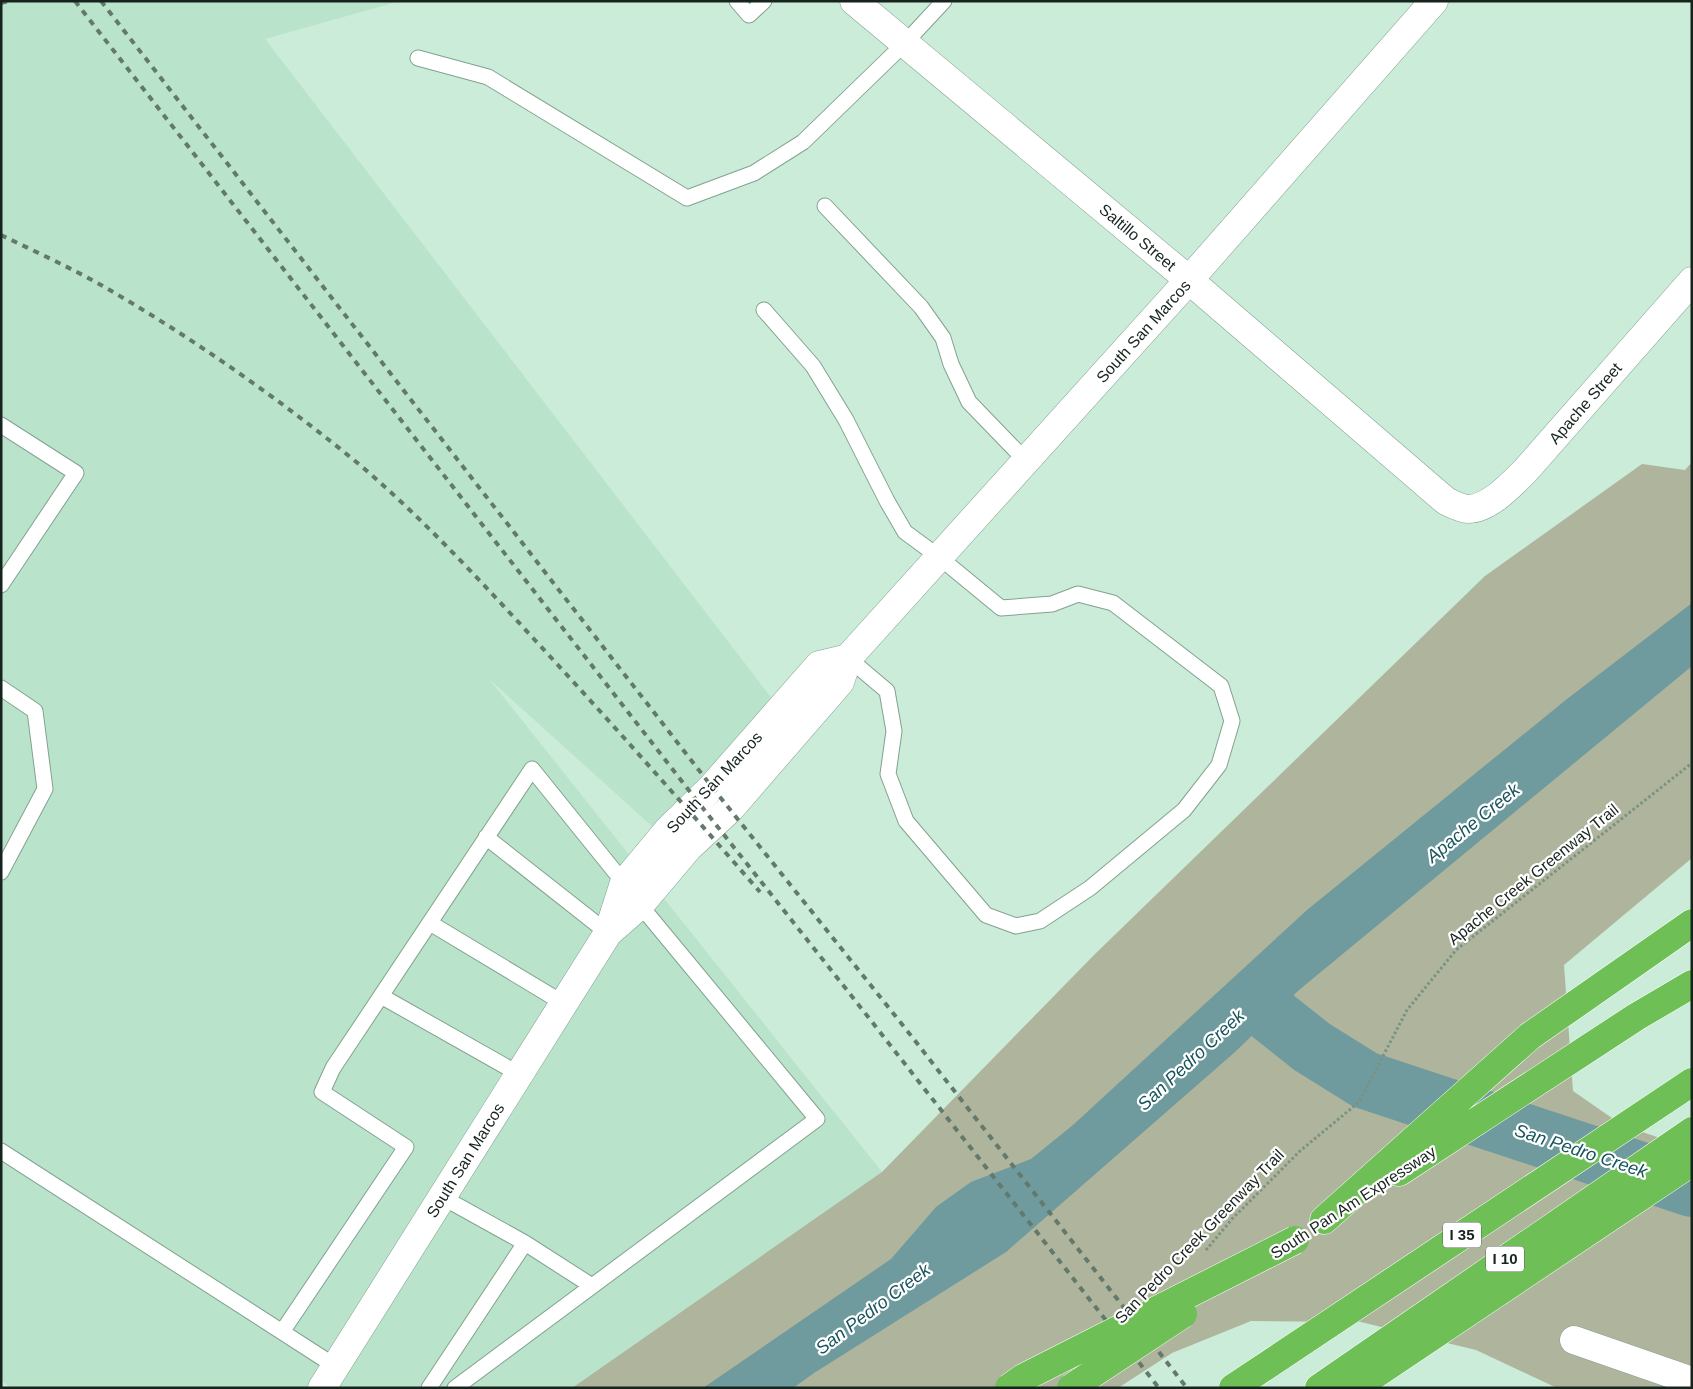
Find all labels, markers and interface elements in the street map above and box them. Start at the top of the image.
street label: Saltillo Street [1096,201,1180,275]
street label: South San Marcos [1093,277,1194,386]
street label: Apache Street [1546,359,1625,447]
street label: South San Marcos [663,728,765,836]
water label: Apache Creek [1422,779,1524,867]
street label: Apache Creek Greenway Trail [1445,801,1622,948]
water label: San Pedro Creek [1134,1005,1249,1114]
street label: South San Marcos [423,1100,508,1221]
water label: San Pedro Creek [1512,1120,1651,1182]
street label: South Pan Am Expressway [1268,1143,1439,1262]
street label: San Pedro Creek Greenway Trail [1112,1146,1287,1327]
road number: I 35 [1443,1222,1481,1248]
road number: I 10 [1486,1246,1524,1272]
water label: San Pedro Creek [812,1259,935,1359]

